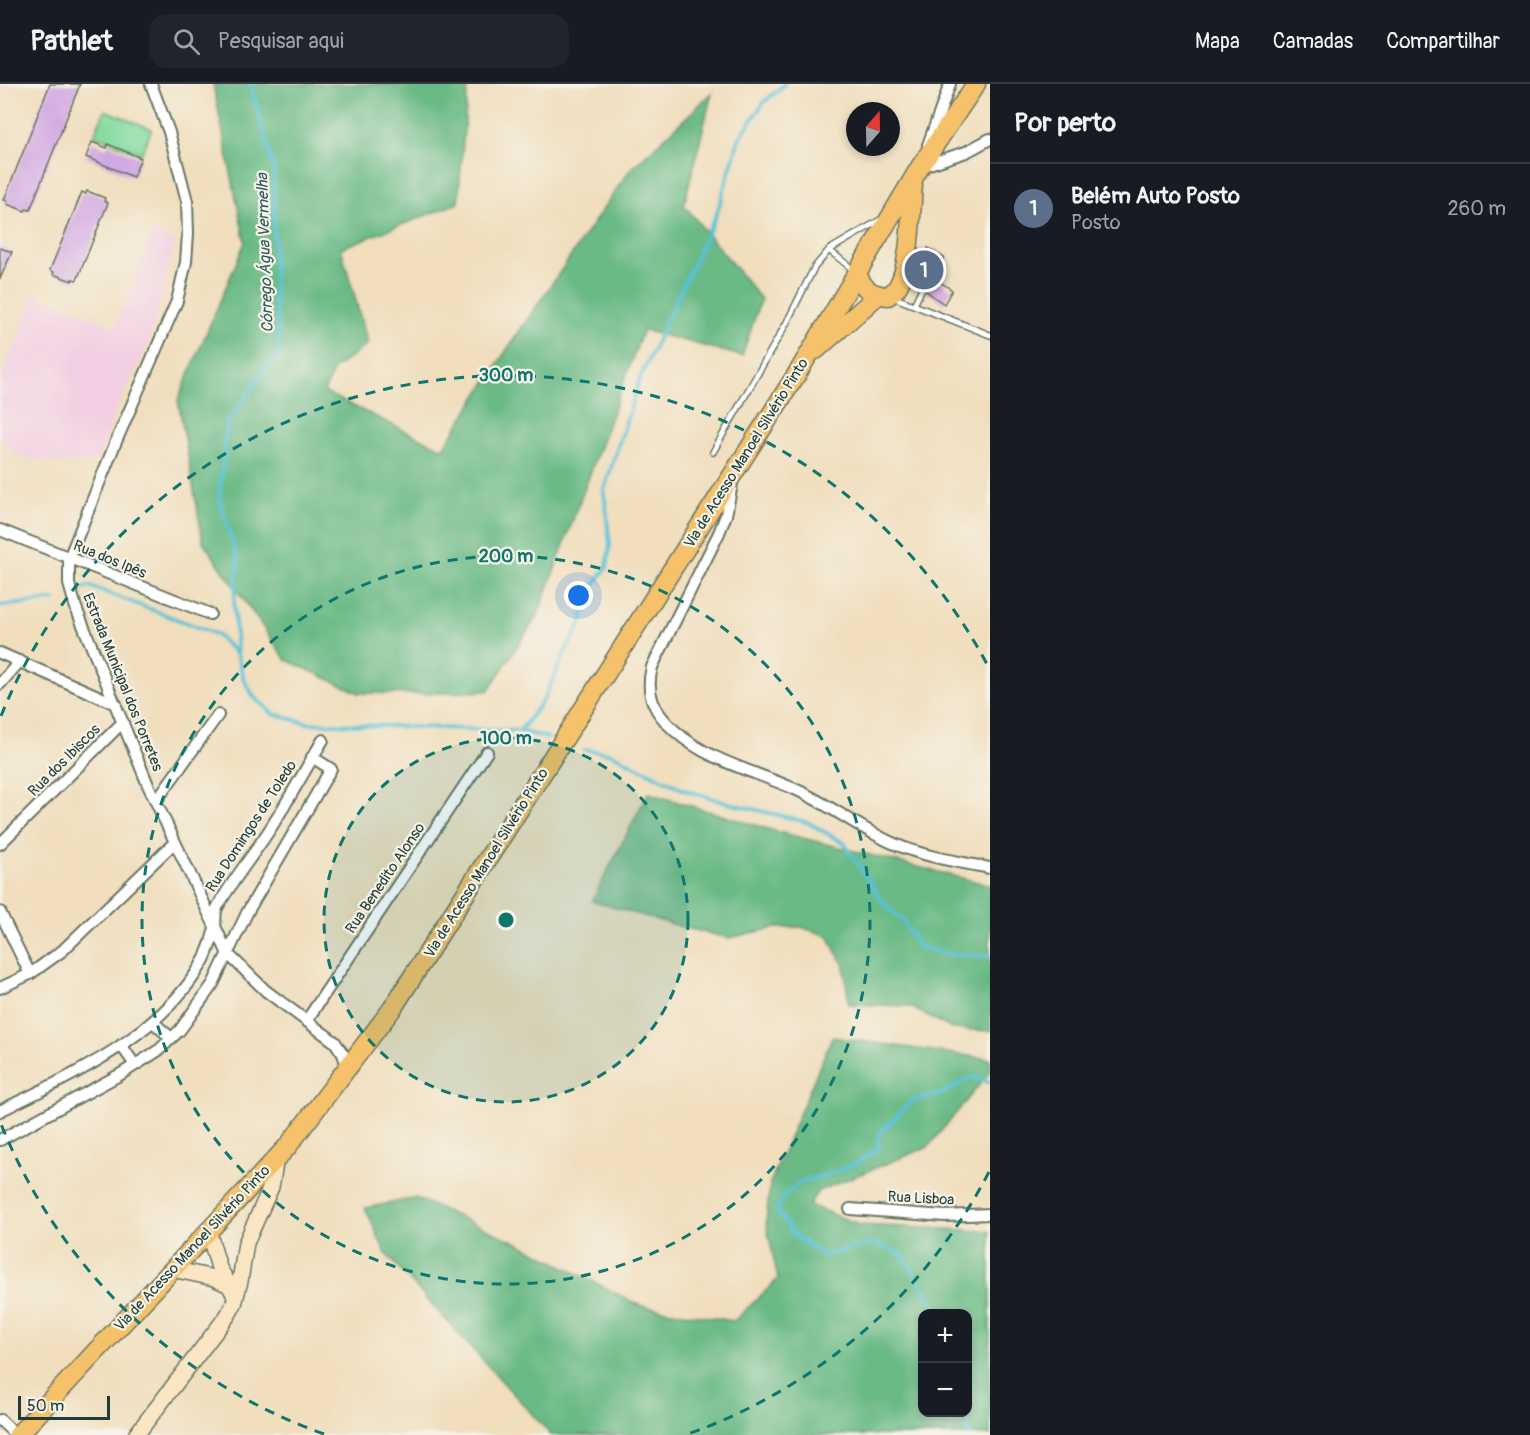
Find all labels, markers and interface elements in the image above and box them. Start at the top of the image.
search box [149,14,569,68]
text: Pathlet [30,24,113,59]
icon: search [170,25,203,58]
text: Pesquisar aqui [218,27,344,55]
text: Mapa [1195,28,1240,55]
text: Camadas [1273,28,1353,55]
text: Compartilhar [1386,28,1500,55]
north arrow [846,102,900,156]
text: Por perto [1014,107,1116,139]
water label: Córrego Água Vermelha [252,171,278,333]
text: Belém Auto Posto [1071,182,1240,210]
text: 1 [1030,196,1037,221]
text: 260 m [1447,196,1506,221]
text: Posto [1071,210,1121,235]
pin: 1 [904,248,944,292]
street label: Via de Acesso Manoel Silvério Pinto [680,355,813,552]
text: 300 m [479,364,533,387]
street label: Rua dos Ipês [70,536,150,583]
text: 200 m [479,545,533,568]
your location [564,581,593,610]
street label: Estrada Municipal dos Porretes [78,590,167,774]
street label: Rua dos Ibiscos [24,720,105,801]
text: 100 m [480,727,532,750]
street label: Rua Domingos de Toledo [202,757,301,896]
street label: Via de Acesso Manoel Silvério Pinto [420,765,553,962]
street label: Rua Benedito Alonso [341,819,429,937]
centre of rings [496,910,516,930]
street label: Via de Acesso Manoel Silvério Pinto [110,1161,274,1335]
street label: Rua Lisboa [887,1187,955,1210]
map controls [918,1309,972,1417]
button: + [918,1309,972,1363]
button: − [918,1363,972,1417]
scale bar [18,1393,110,1420]
text: 50 m [27,1396,64,1416]

